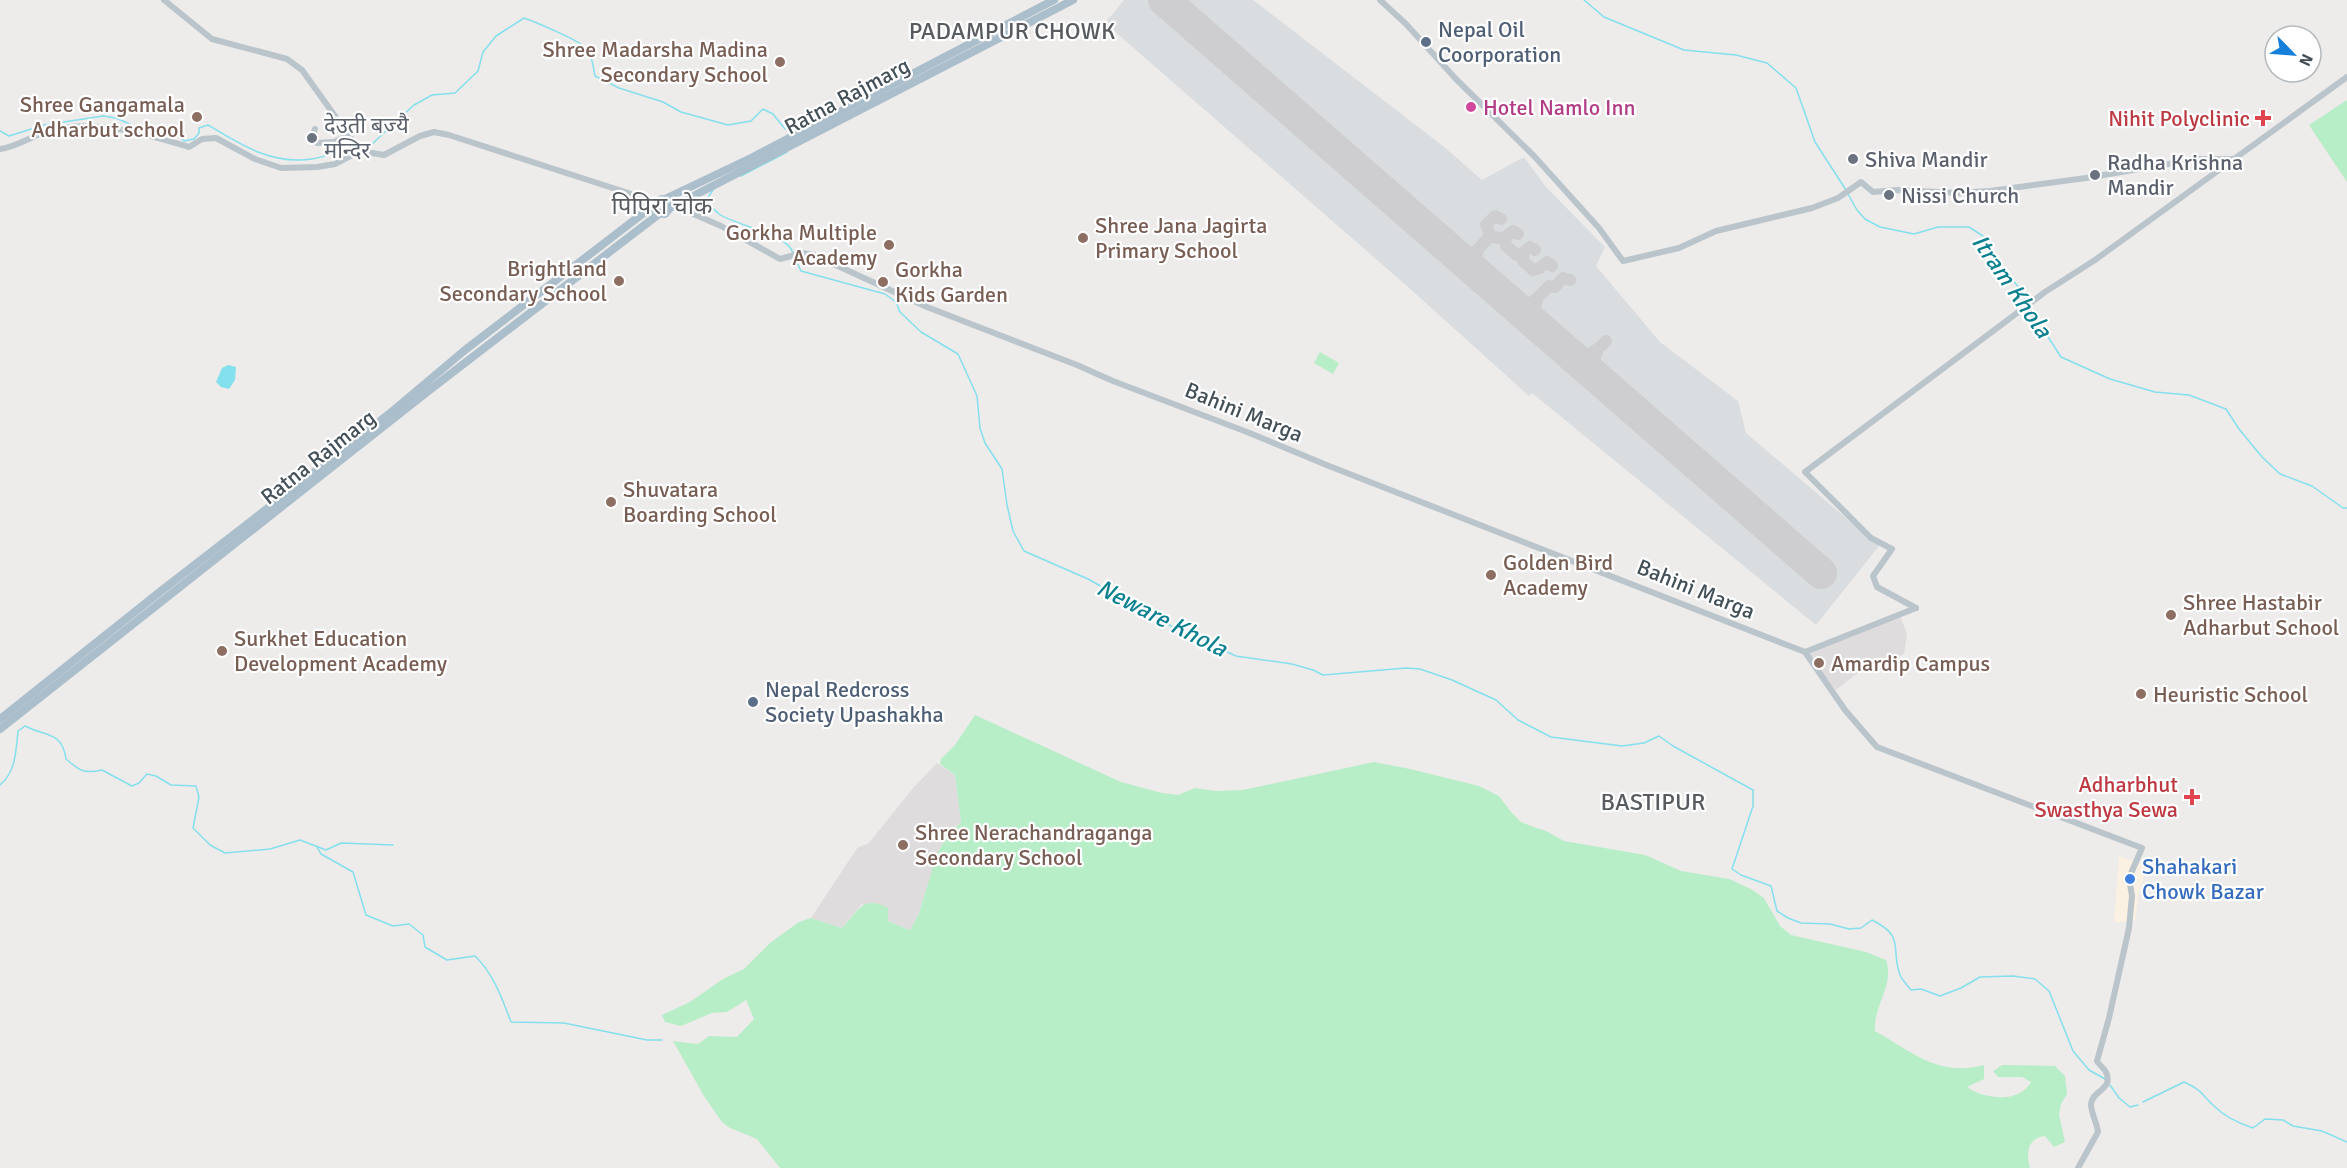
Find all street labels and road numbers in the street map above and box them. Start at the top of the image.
street label: Ratna Rajmarg [780,52,914,140]
street label: Bahini Marga [1181,376,1307,448]
street label: Ratna Rajmarg [255,404,381,510]
street label: Bahini Marga [1633,553,1759,625]

